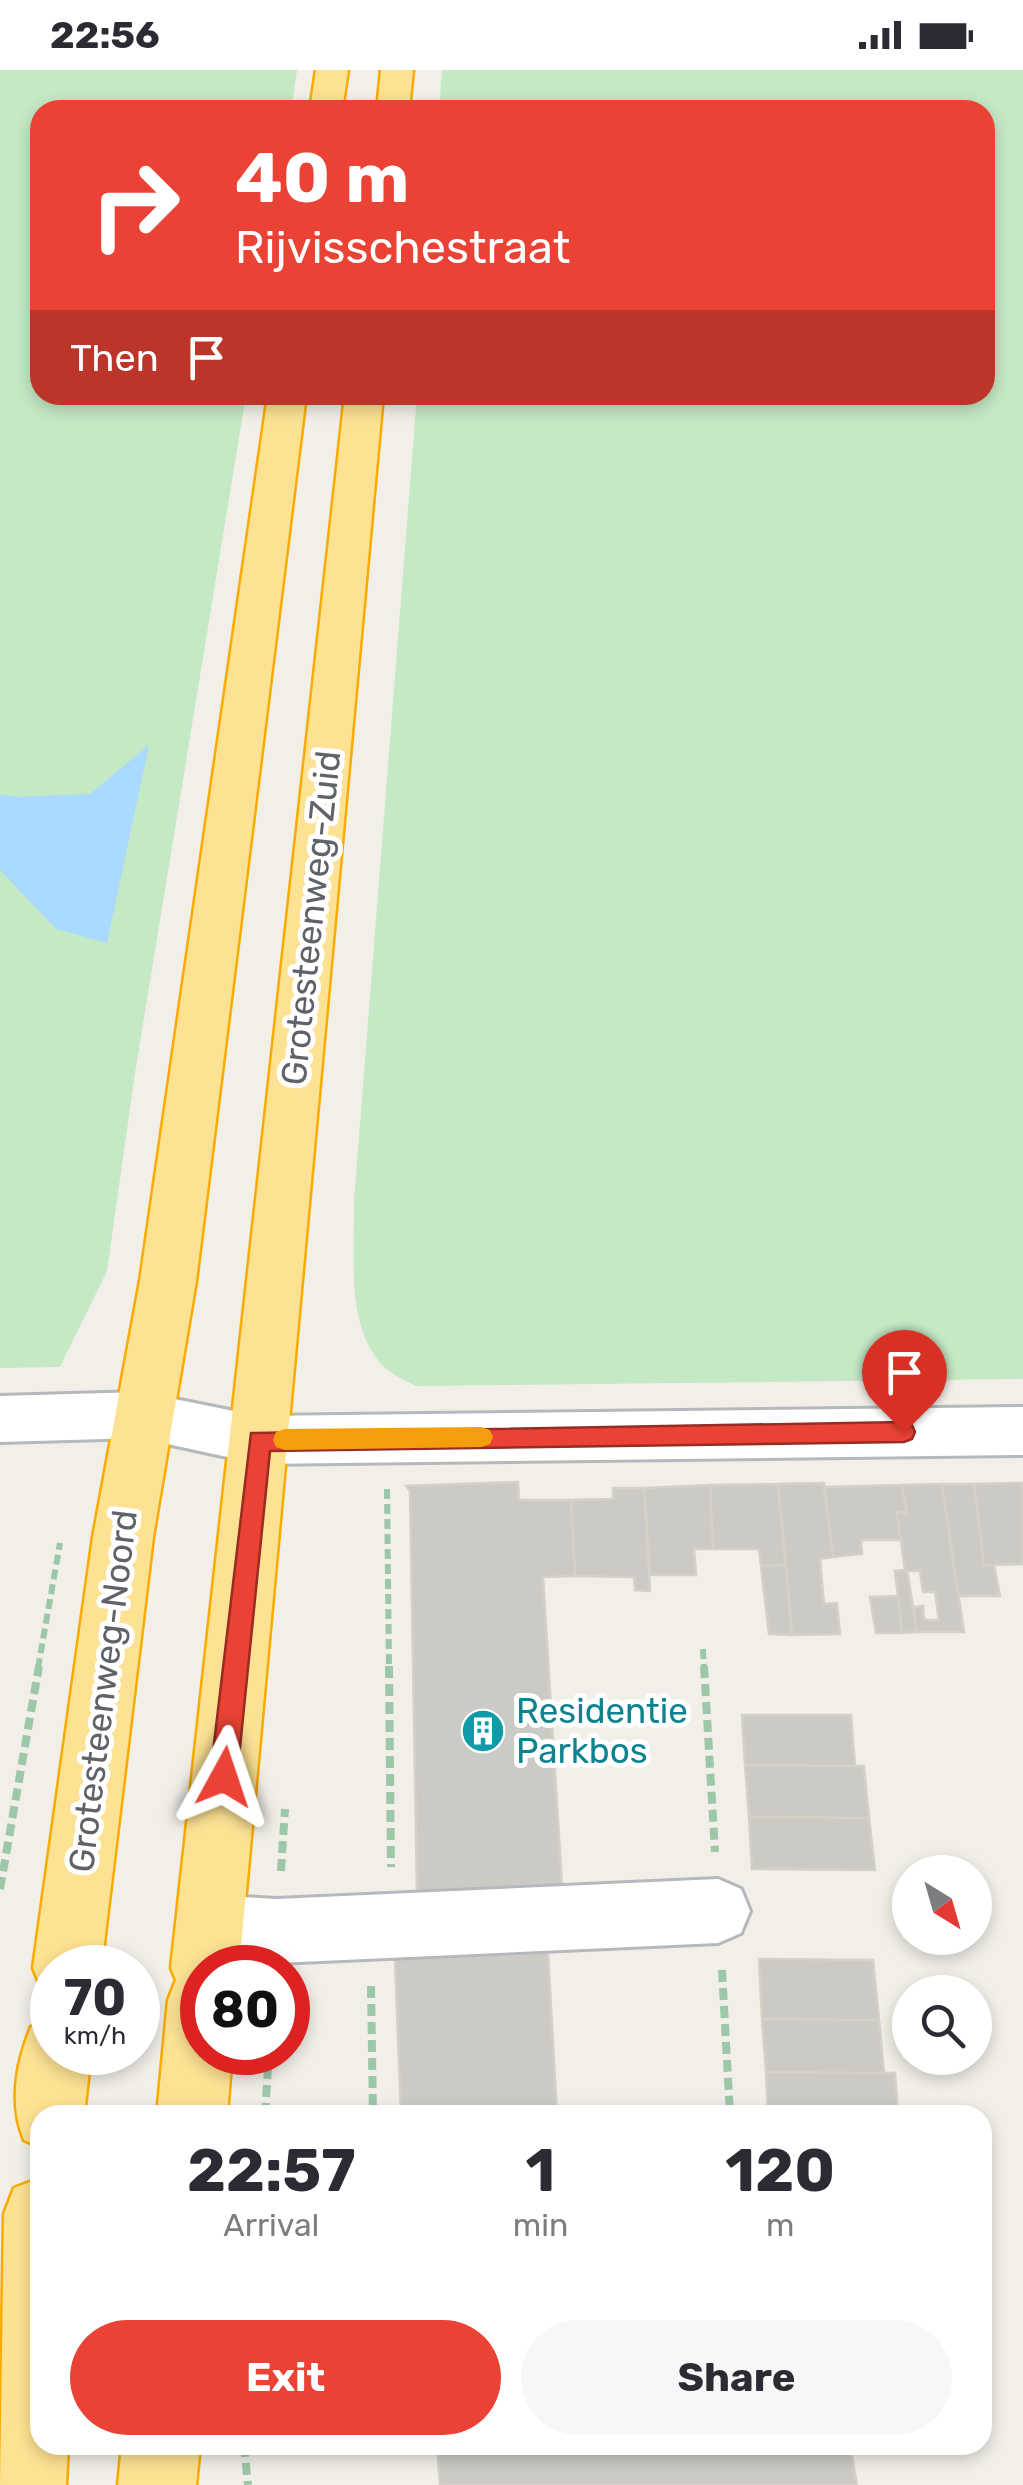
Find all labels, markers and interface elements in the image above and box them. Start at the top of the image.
text: 22:56 [50,12,160,58]
text: 40 m [235,137,409,220]
icon: right [70,140,200,270]
text: Rijvisschestraat [235,221,570,274]
icon: arrive [179,330,234,385]
text: Then [70,335,159,381]
street label: Grotesteenweg-Zuid [273,749,349,1087]
pin [862,1330,947,1433]
icon: arrive [877,1345,932,1400]
street label: Grotesteenweg-Noord [60,1507,146,1875]
place label: Residentie Parkbos [516,1690,688,1772]
building icon: Residentie Parkbos [460,1708,506,1754]
position arrow [172,1725,276,1829]
north arrow [892,1855,992,1955]
map controls [892,1855,992,2075]
speed limit sign: 80 [180,1945,310,2075]
text: 70 [64,1968,126,2028]
button: search [892,1975,992,2075]
text: km/h [64,2021,126,2050]
text: 22:57 [187,2135,356,2206]
text: 1 [526,2135,555,2206]
text: 120 [725,2135,835,2206]
text: Arrival [223,2206,319,2244]
text: min [513,2206,568,2244]
text: m [766,2206,794,2244]
button: Exit [70,2320,501,2435]
button: Share [521,2320,952,2435]

